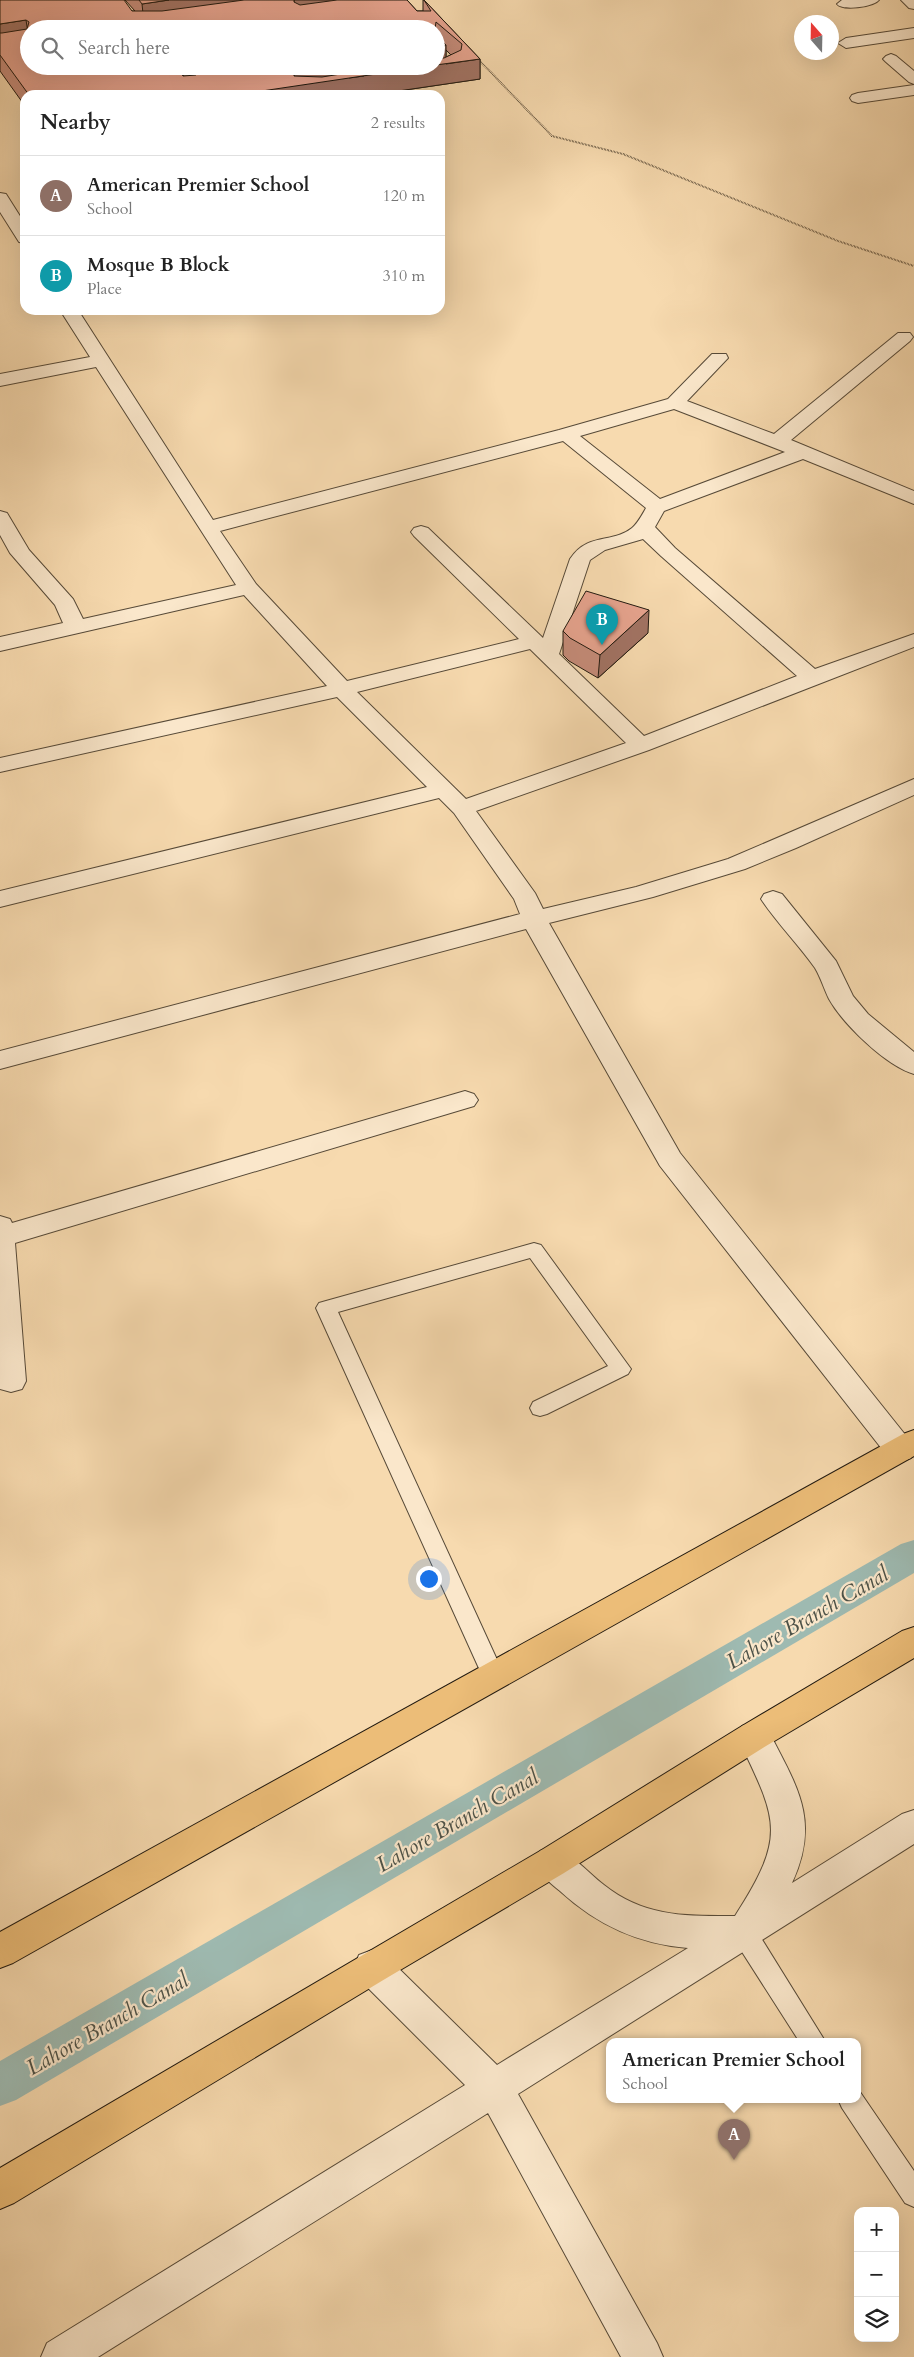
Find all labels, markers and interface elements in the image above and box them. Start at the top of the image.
north arrow [794,15,839,60]
search box [20,20,445,75]
icon: search [38,34,66,62]
text: Search here [78,35,170,61]
text: Nearby [40,108,111,137]
text: 2 results [371,112,425,134]
text: American Premier School [87,172,309,198]
text: A [50,185,62,207]
text: 120 m [383,185,425,207]
text: School [87,198,132,220]
text: Mosque B Block [87,252,230,278]
text: B [50,265,62,287]
text: 310 m [383,265,425,287]
text: Place [87,278,122,300]
pin: B [586,604,618,645]
water label: Lahore Branch Canal [721,1559,895,1677]
your location [416,1566,442,1592]
water label: Lahore Branch Canal [371,1762,545,1880]
water label: Lahore Branch Canal [21,1965,195,2083]
popup [606,2038,861,2103]
text: American Premier School [622,2047,845,2073]
text: School [622,2073,668,2095]
pin: A [718,2119,750,2160]
map controls [854,2207,899,2342]
button: + [854,2207,899,2252]
button: − [854,2252,899,2297]
button: layers [854,2297,899,2342]

